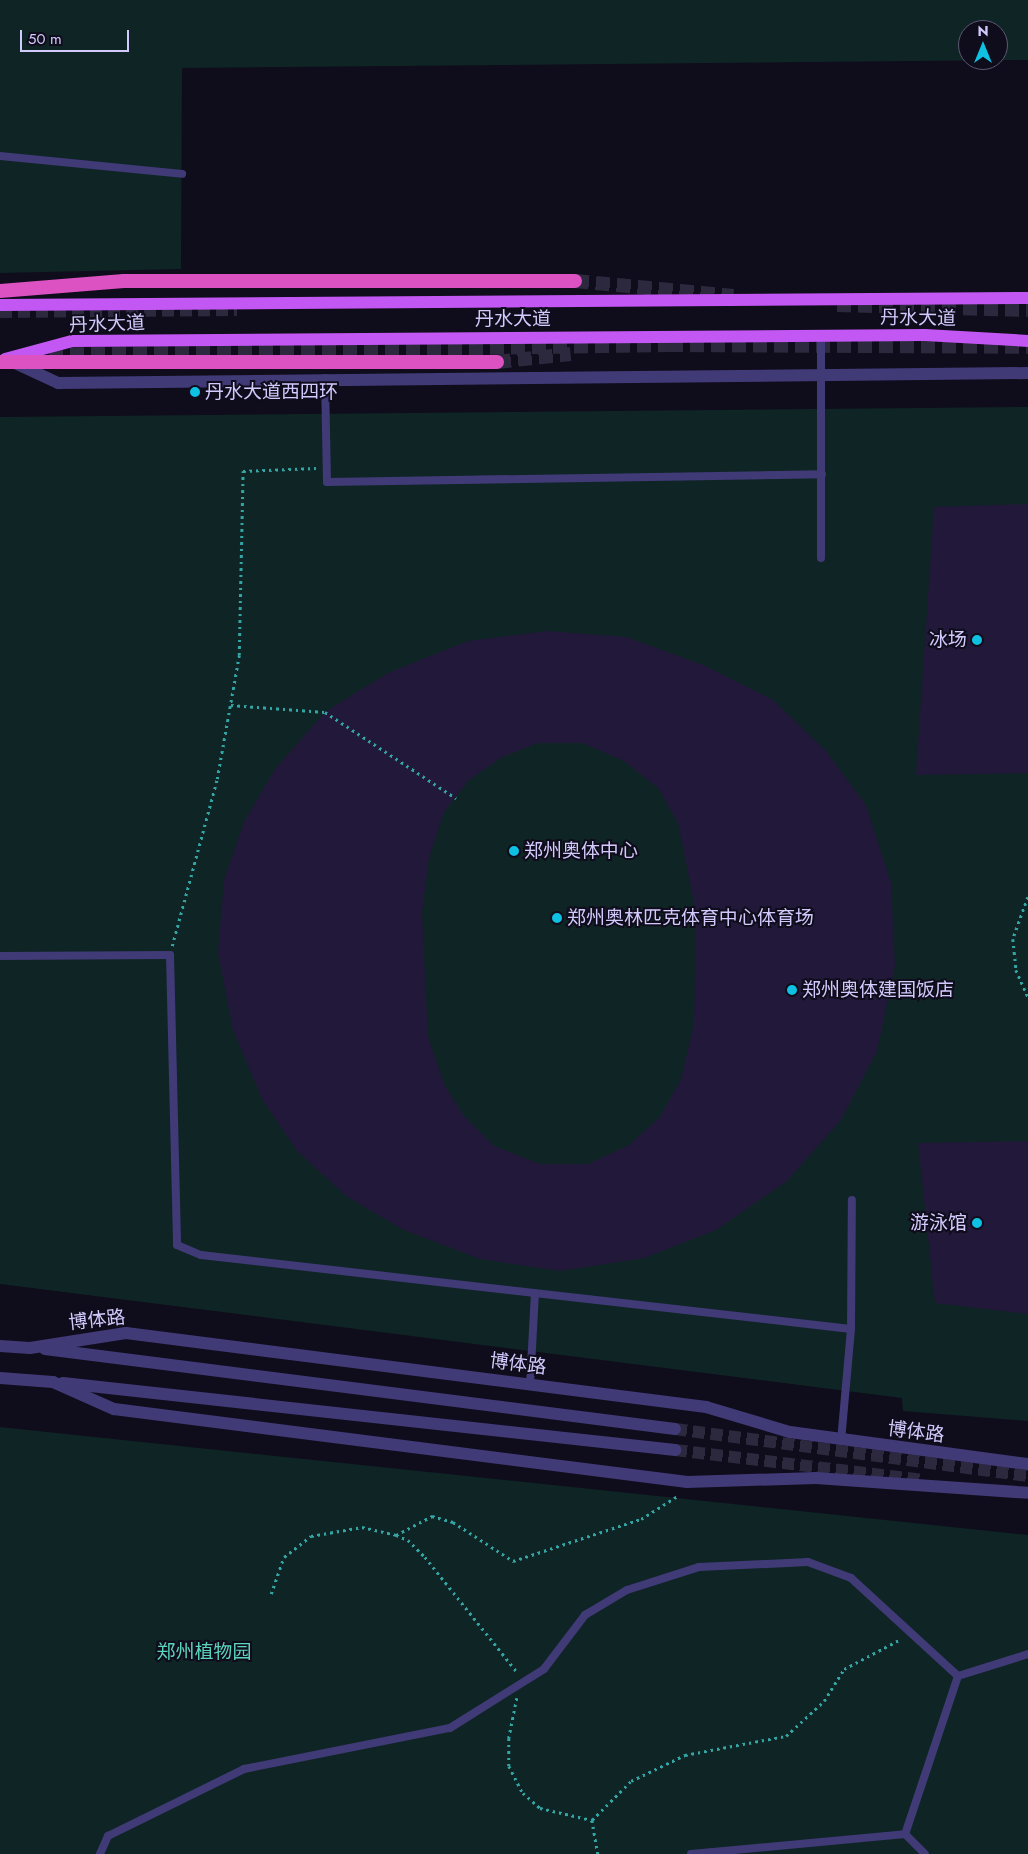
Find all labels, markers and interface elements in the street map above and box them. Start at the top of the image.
scale bar [22,20,131,52]
north arrow [958,20,1008,70]
text: N [977,21,989,41]
text: 50 m [28,28,62,50]
street label: 丹水大道 [880,306,956,330]
street label: 丹水大道 [475,308,551,330]
street label: 丹水大道 [69,311,145,337]
place label: 丹水大道西四环 [205,381,338,403]
marker: 丹水大道西四环 [189,386,201,398]
place label: 冰场 [929,629,967,651]
marker: 冰场 [971,634,983,646]
place label: 郑州奥体中心 [524,840,638,862]
marker: 郑州奥体中心 [508,845,520,857]
place label: 郑州奥林匹克体育中心体育场 [567,907,814,929]
marker: 郑州奥林匹克体育中心体育场 [551,912,563,924]
place label: 郑州奥体建国饭店 [802,979,954,1001]
marker: 郑州奥体建国饭店 [786,984,798,996]
place label: 游泳馆 [910,1212,967,1234]
marker: 游泳馆 [971,1217,983,1229]
street label: 博体路 [67,1306,127,1334]
street label: 博体路 [488,1349,548,1379]
street label: 博体路 [886,1417,946,1447]
park label: 郑州植物园 [157,1641,251,1663]

